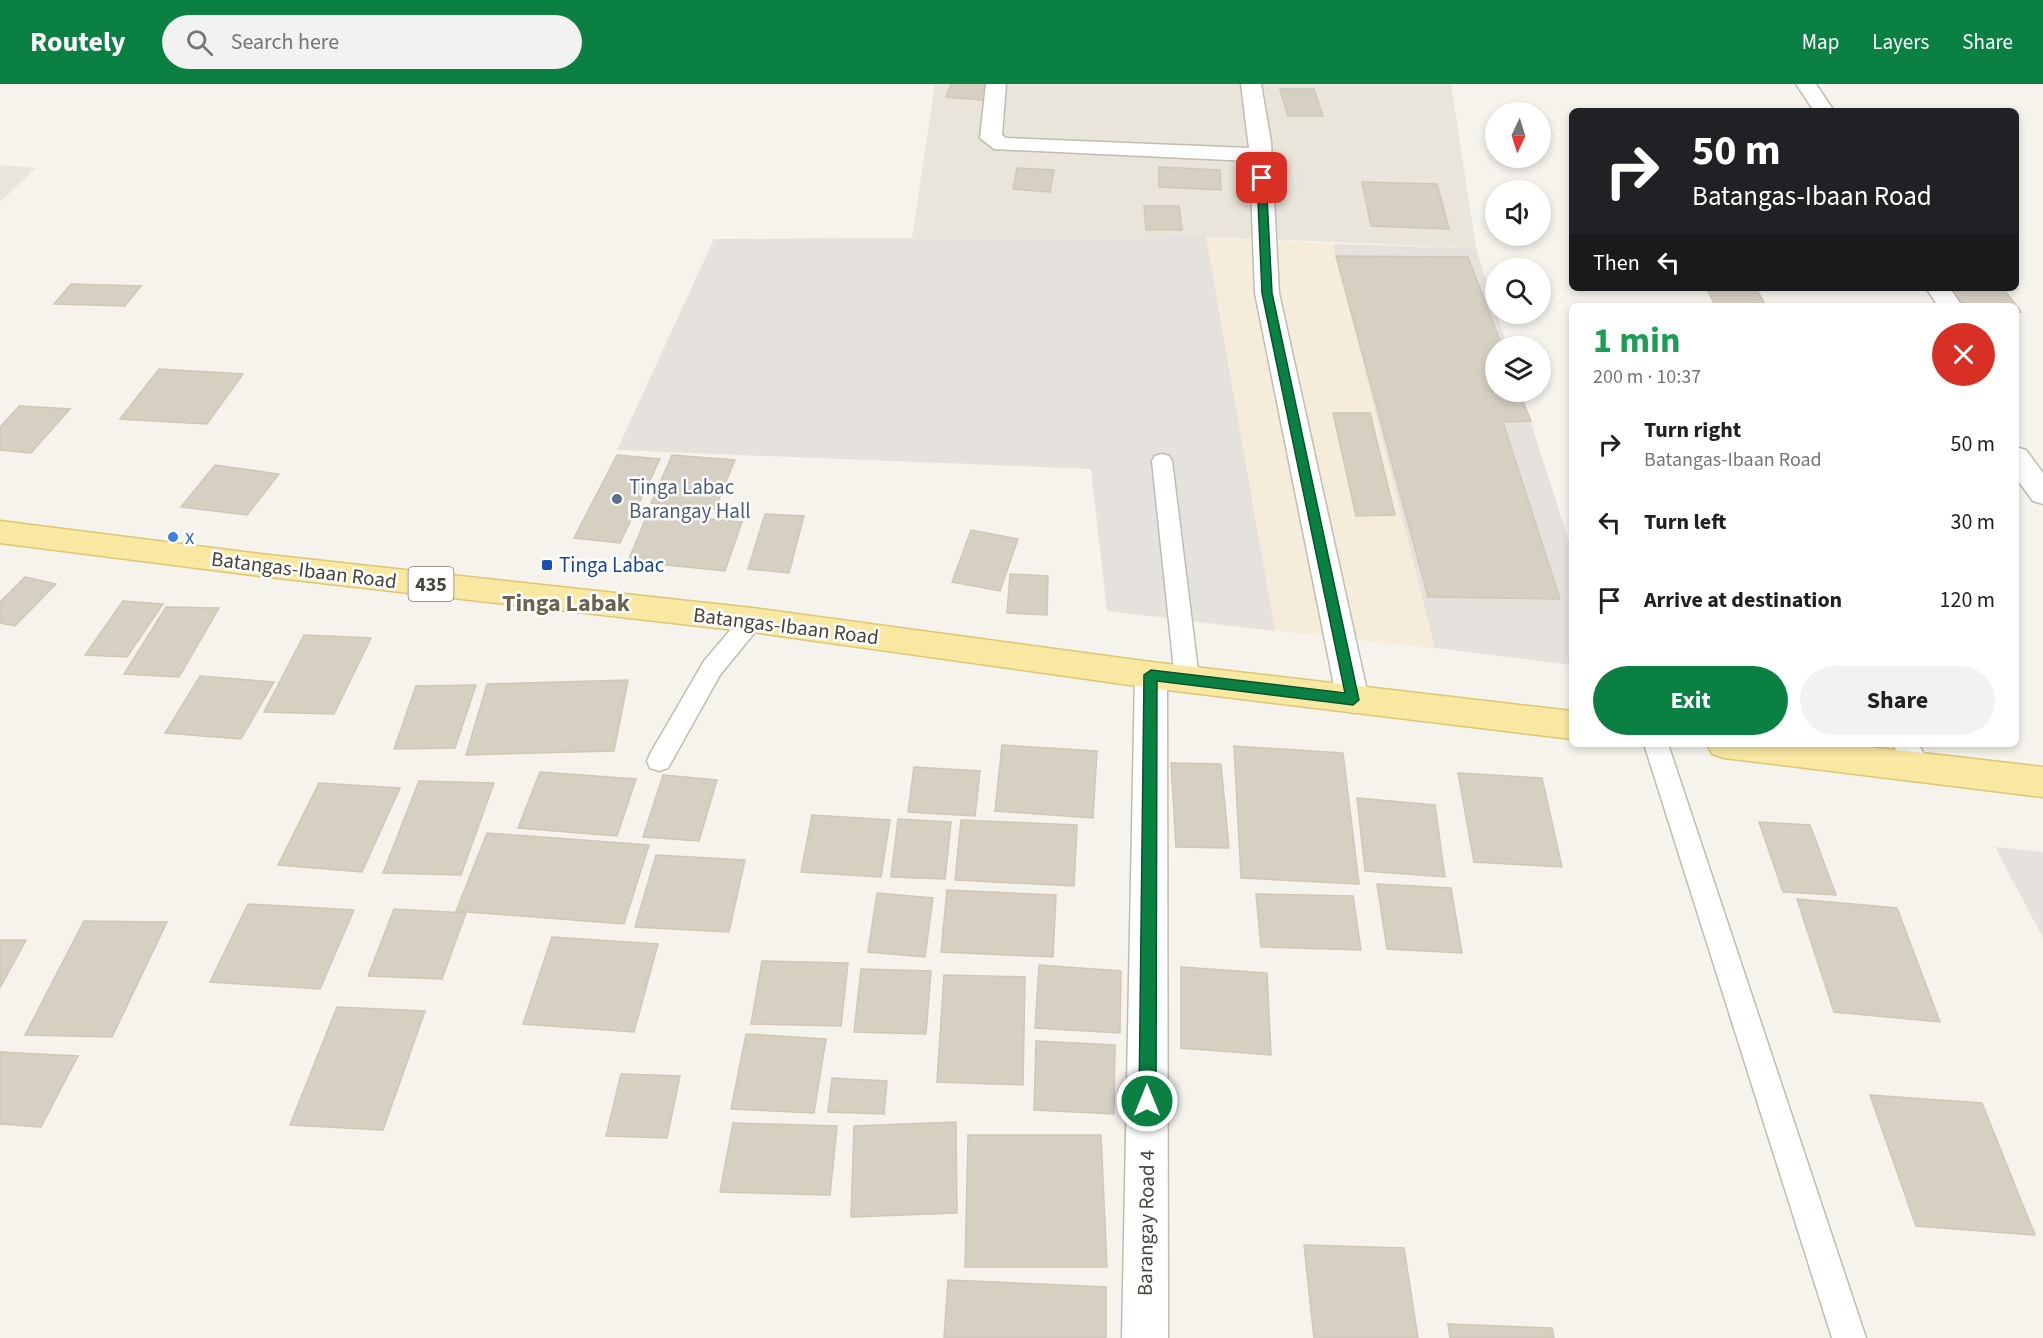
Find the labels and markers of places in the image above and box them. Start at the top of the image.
pin [1236,152,1287,203]
place label: Tinga Labac Barangay Hall [629,472,751,526]
marker: Tinga Labac Barangay Hall [610,492,624,506]
place label: x [185,522,195,552]
marker: x [166,530,180,544]
place label: Tinga Labac [559,550,665,580]
marker: Tinga Labac [540,558,554,572]

